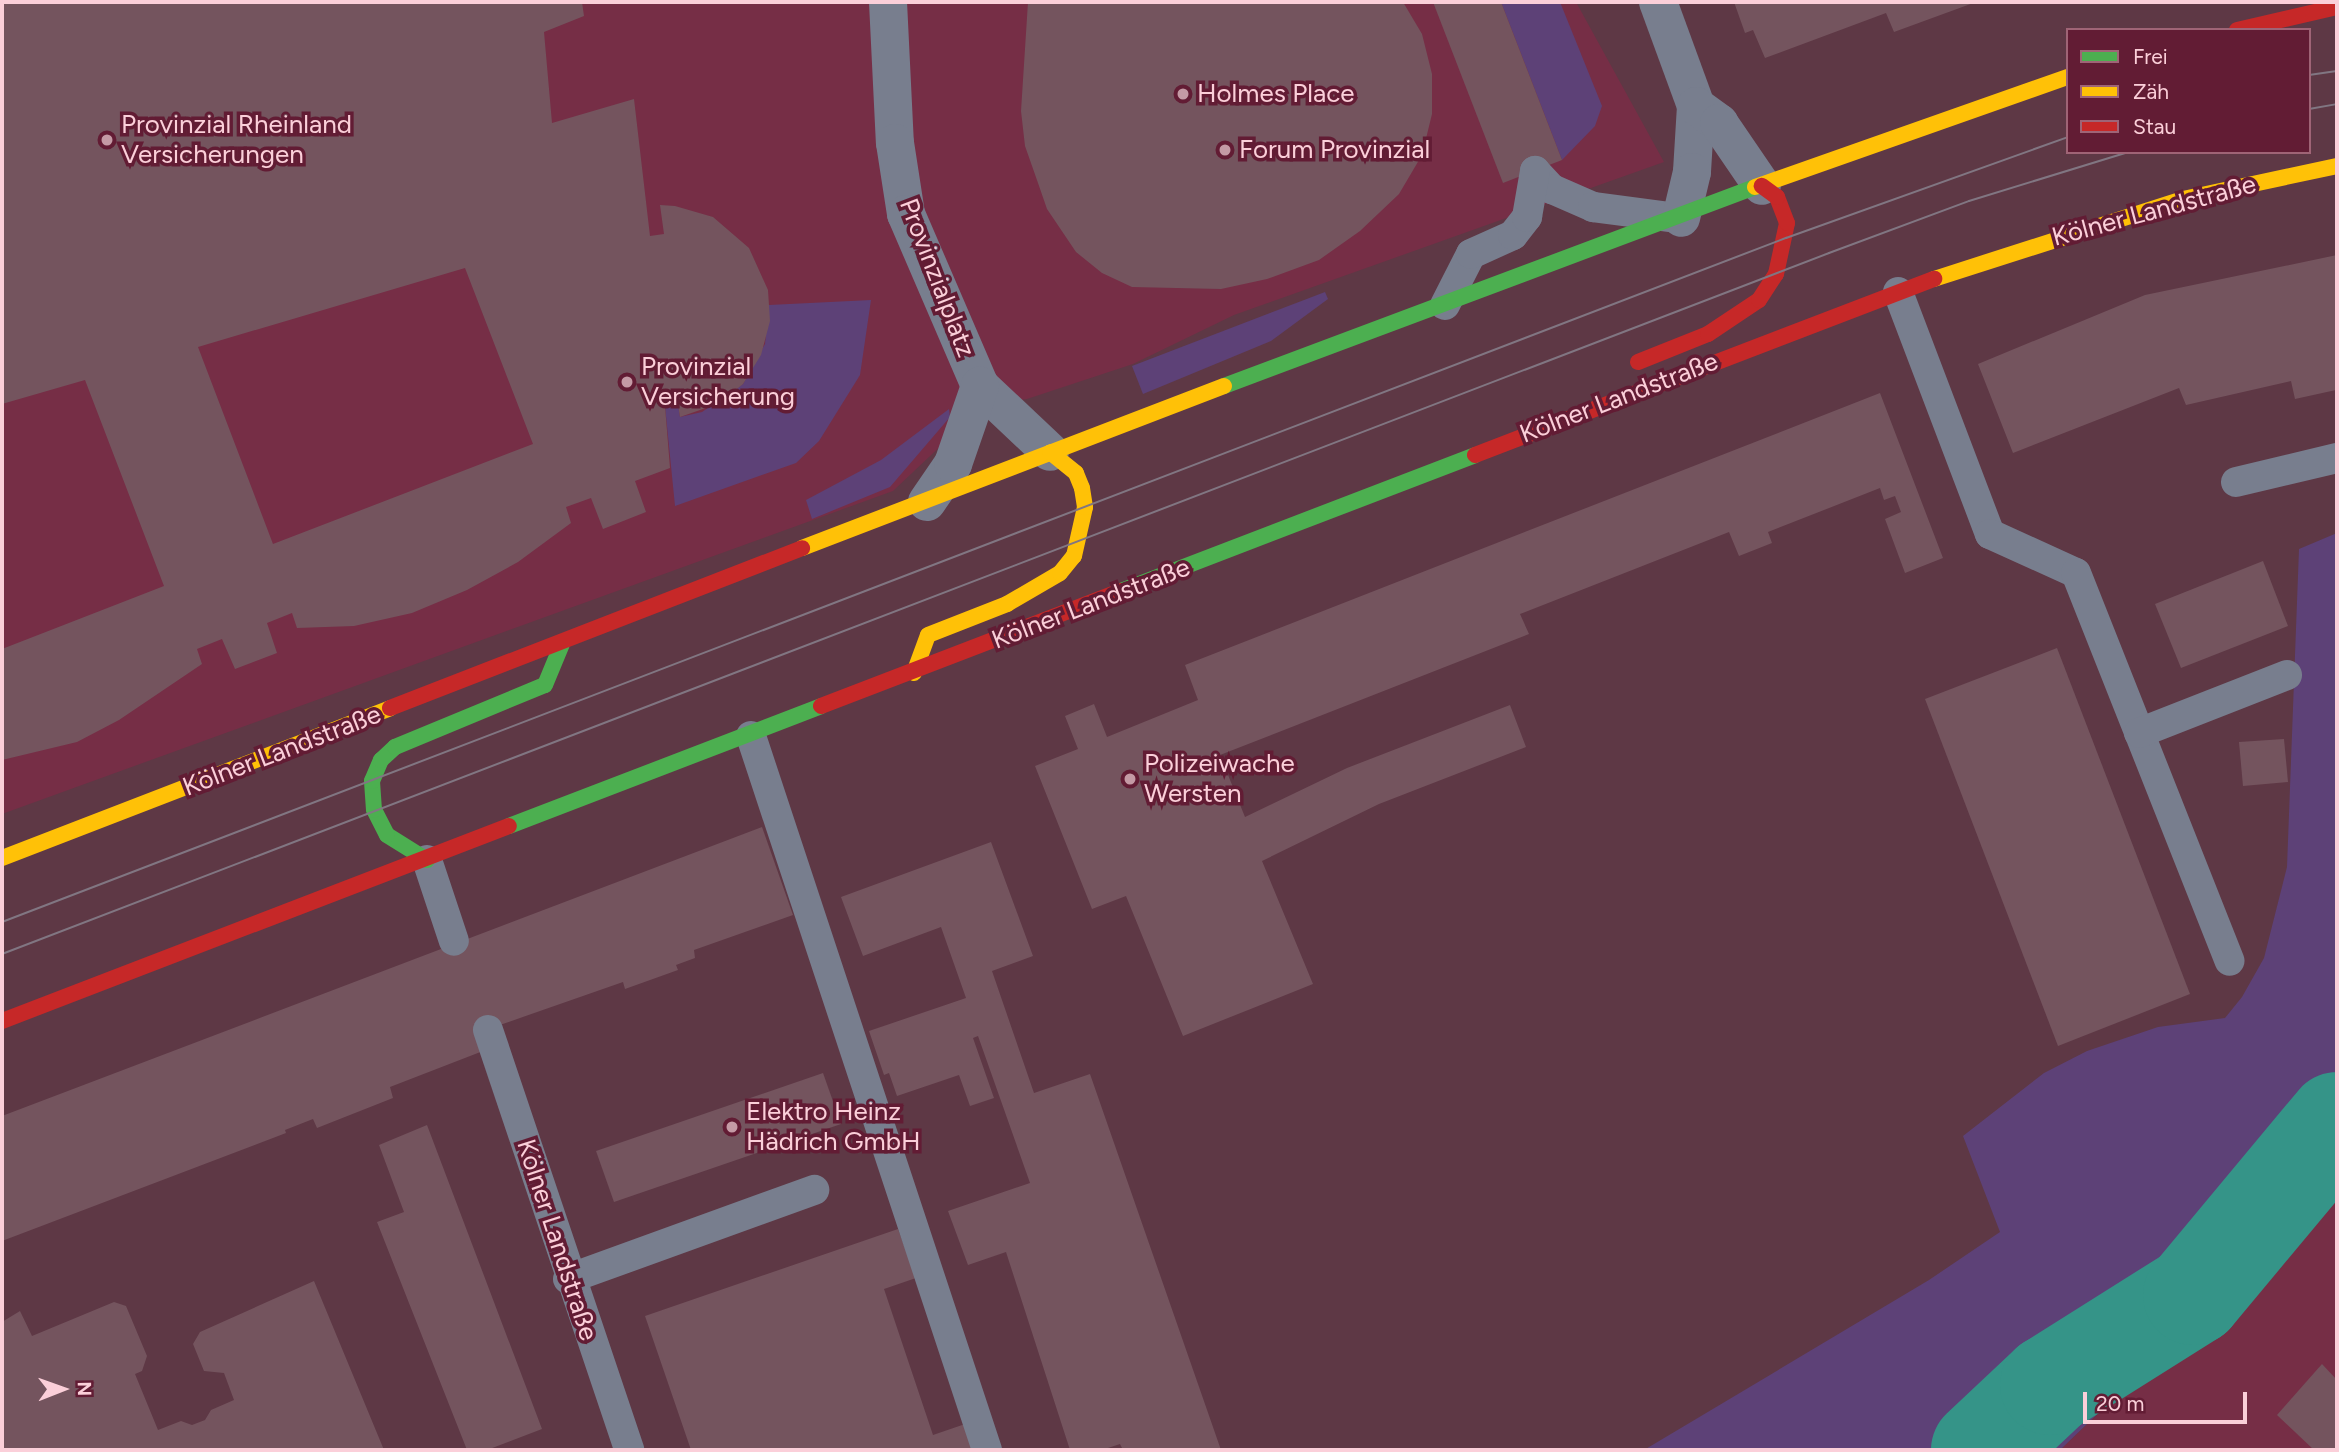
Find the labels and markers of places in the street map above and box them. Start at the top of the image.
place label: Holmes Place [1197,78,1354,110]
marker: Holmes Place [1175,86,1191,102]
place label: Provinzial Rheinland Versicherungen [121,109,352,170]
marker: Provinzial Rheinland Versicherungen [99,132,115,148]
place label: Forum Provinzial [1239,134,1430,166]
marker: Forum Provinzial [1217,142,1233,158]
place label: Provinzial Versicherung [641,351,795,412]
marker: Provinzial Versicherung [619,374,635,390]
place label: Polizeiwache Wersten [1144,748,1295,810]
marker: Polizeiwache Wersten [1122,771,1138,787]
place label: Elektro Heinz Hädrich GmbH [746,1096,920,1158]
marker: Elektro Heinz Hädrich GmbH [724,1119,740,1135]

